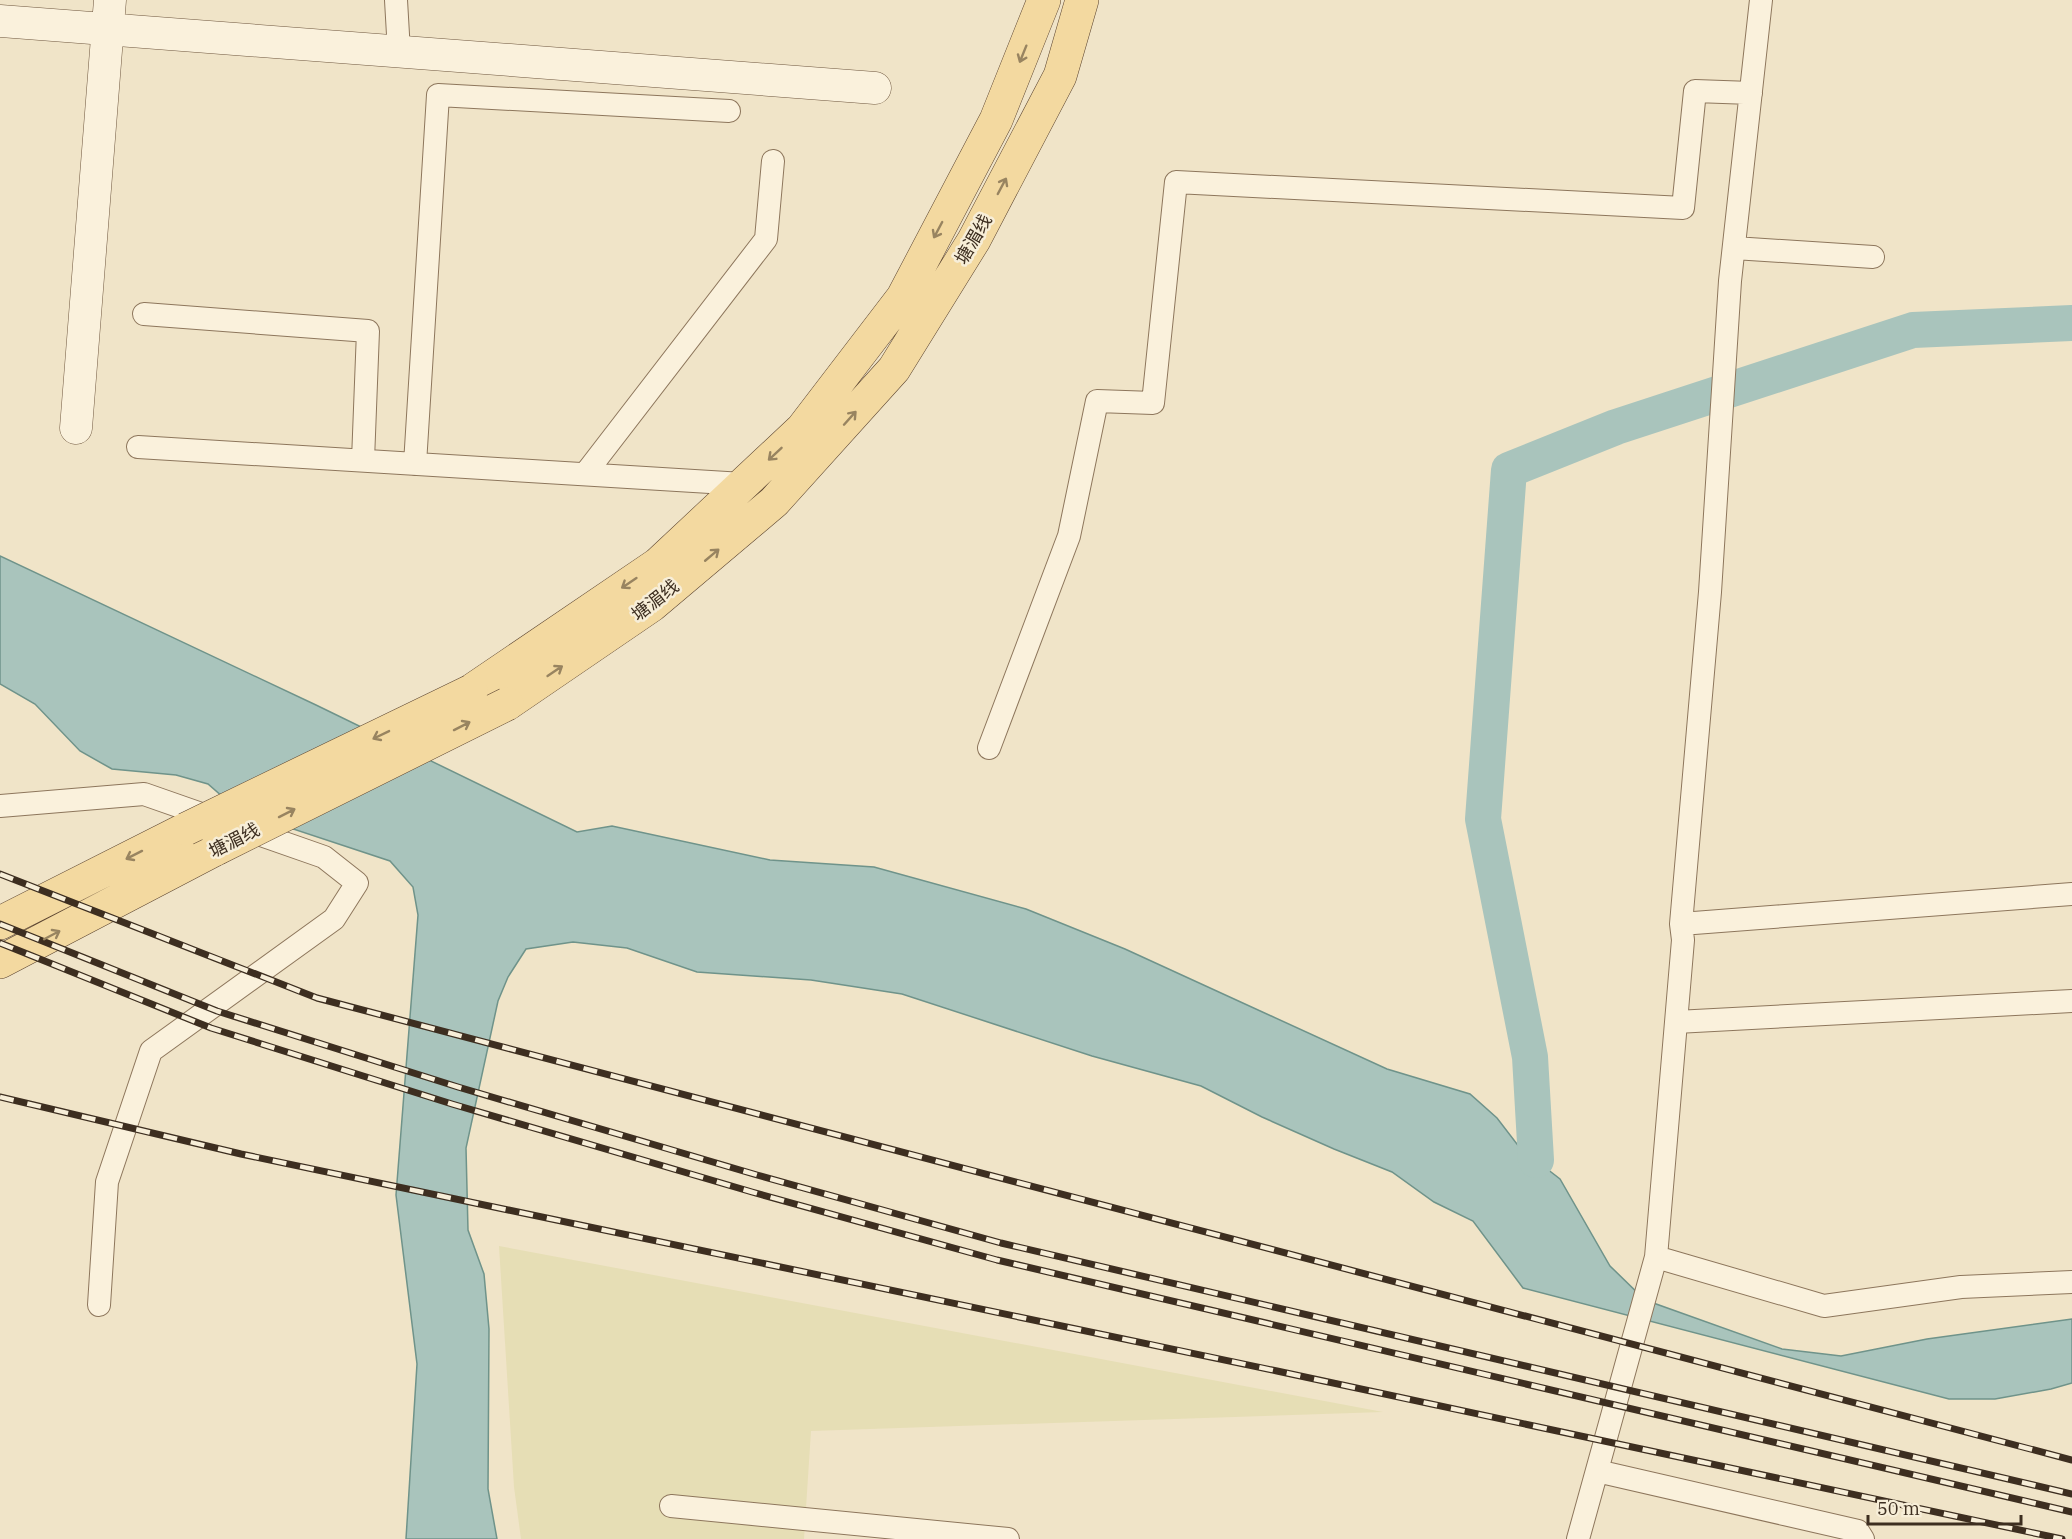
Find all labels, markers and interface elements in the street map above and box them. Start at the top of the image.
one-way arrow [1017,45,1028,63]
one-way arrow [997,177,1009,195]
street label: 塘湄线 [950,210,996,268]
one-way arrow [932,221,944,239]
one-way arrow [843,411,857,426]
one-way arrow [768,447,783,461]
one-way arrow [704,548,719,562]
street label: 塘湄线 [627,574,683,626]
one-way arrow [622,577,638,589]
one-way arrow [547,665,563,677]
one-way arrow [453,720,471,732]
one-way arrow [372,729,390,741]
one-way arrow [278,807,296,819]
street label: 塘湄线 [205,817,263,863]
one-way arrow [125,850,143,861]
one-way arrow [43,929,60,941]
scale bar [1868,1488,2021,1526]
text: 50 m [1877,1497,1920,1520]

